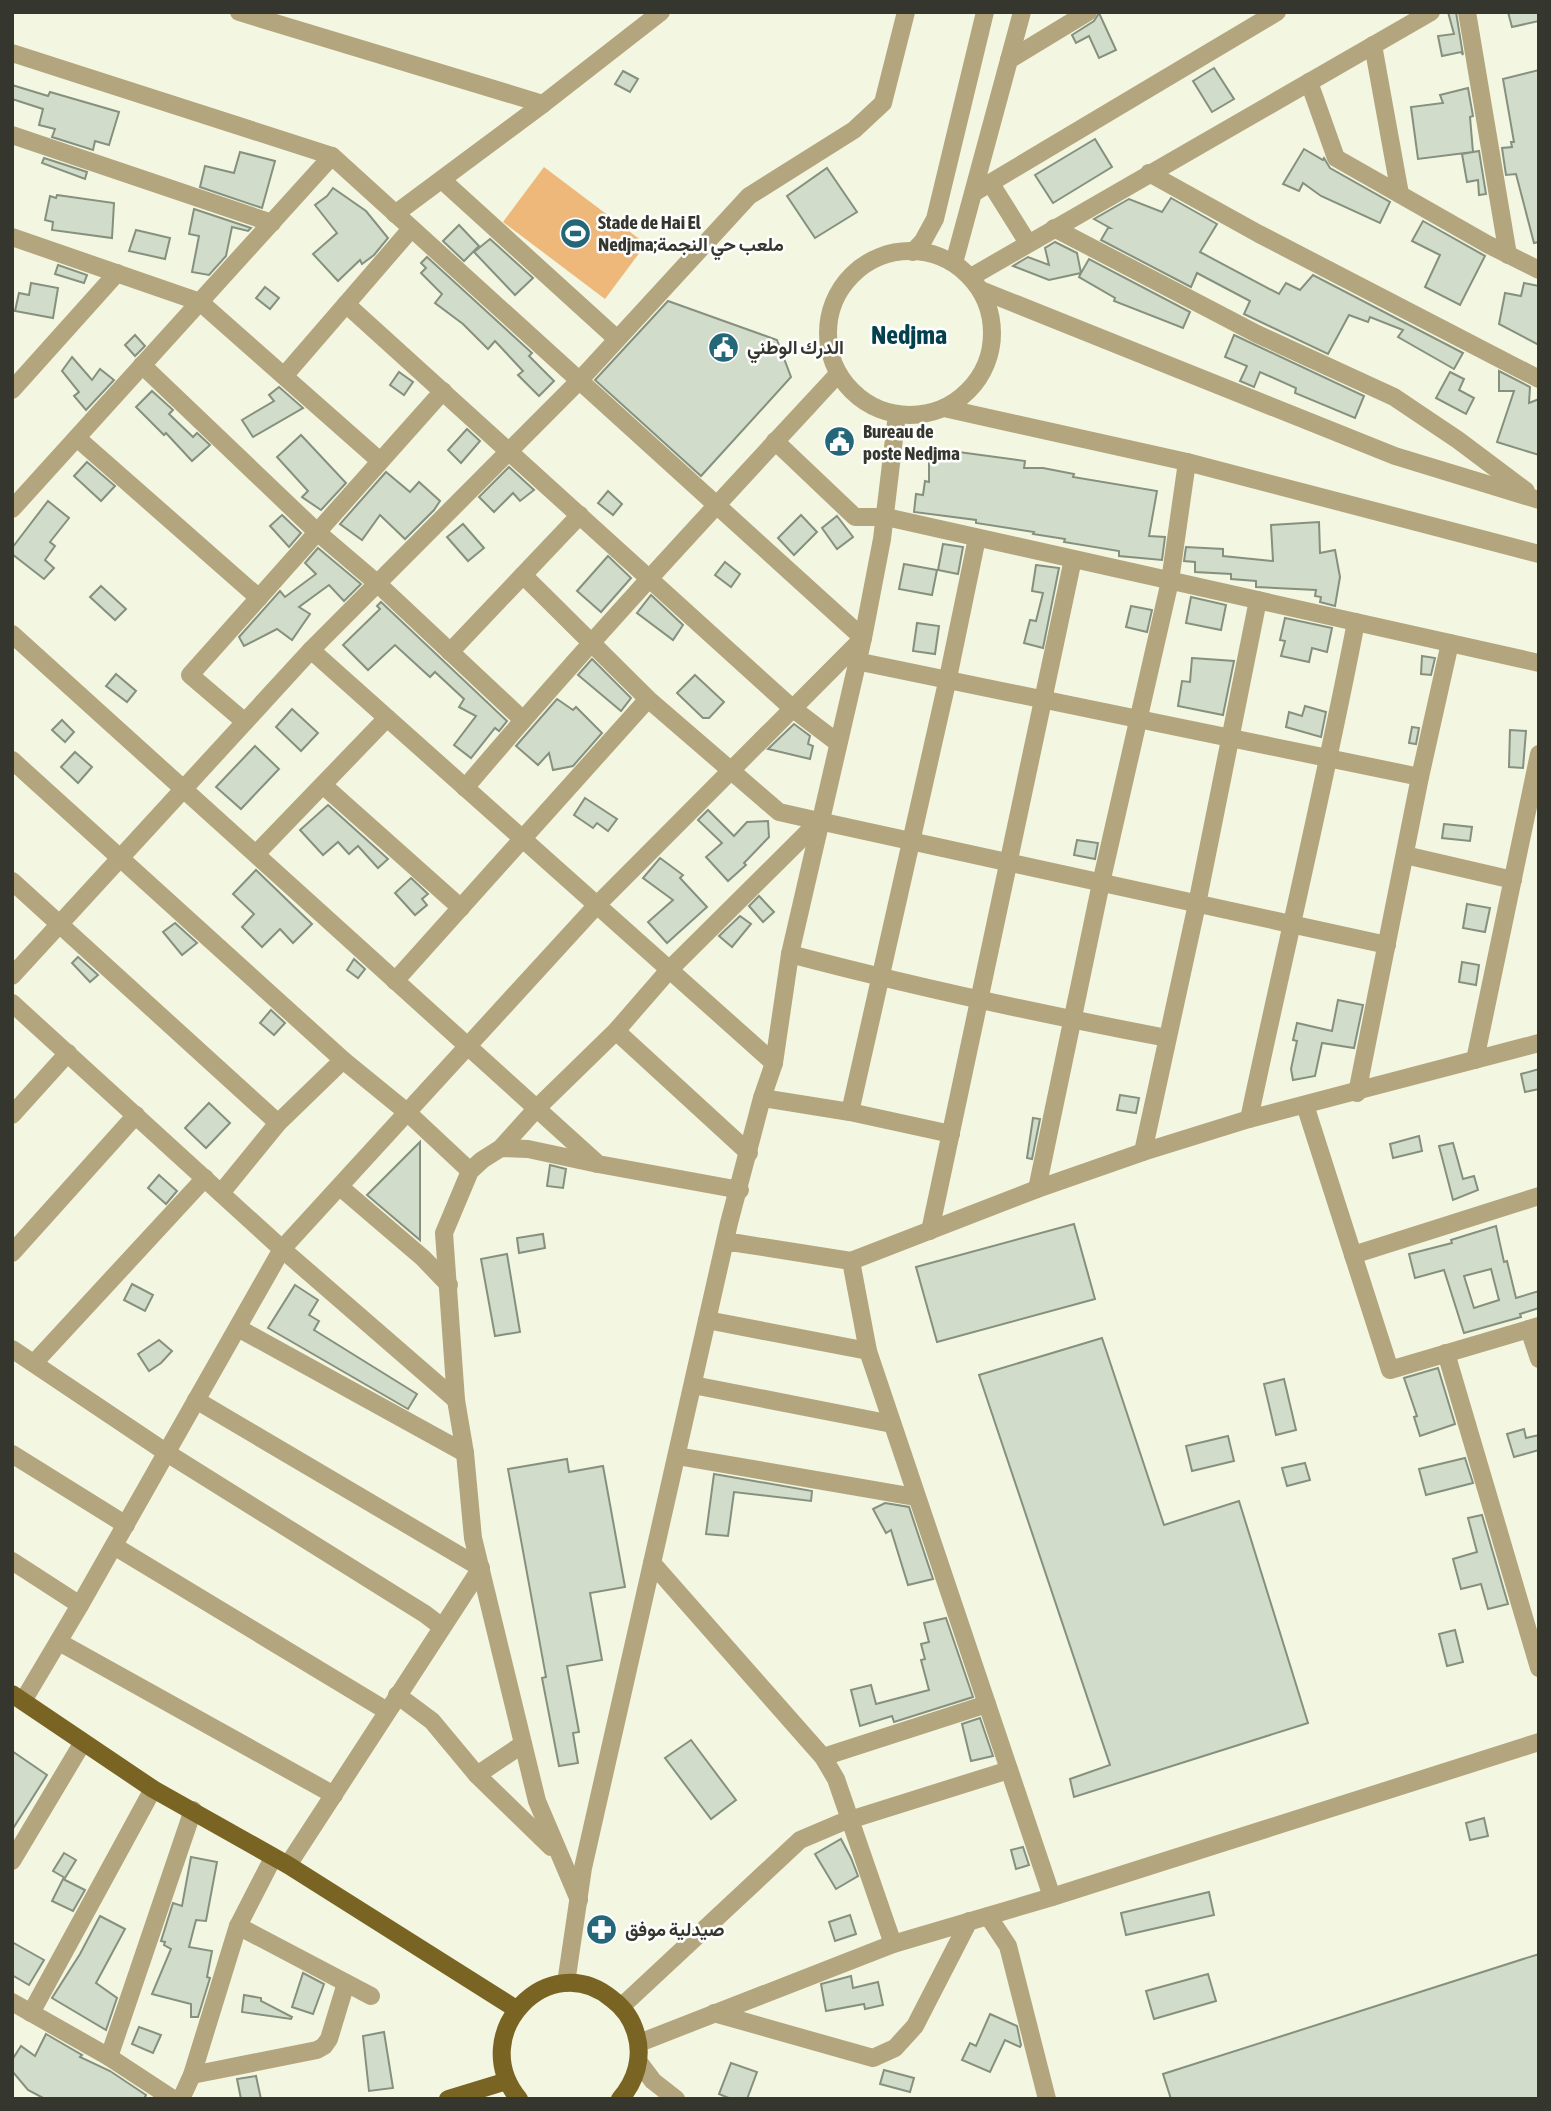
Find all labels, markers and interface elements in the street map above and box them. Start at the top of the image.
place label: Stade de Hai El Nedjma;ملعب حي النجمة [598,211,784,261]
sports icon: Stade de Hai El Nedjma;ملعب حي النجمة [558,216,592,250]
district label: Nedjma [871,320,947,350]
public building icon: الدرك الوطني [707,330,741,364]
place label: الدرك الوطني [747,336,844,364]
place label: Bureau de poste Nedjma [863,420,960,464]
public building icon: Bureau de poste Nedjma [823,425,857,459]
pharmacy icon: صيدلية موفق [585,1912,619,1946]
place label: صيدلية موفق [625,1918,725,1942]

